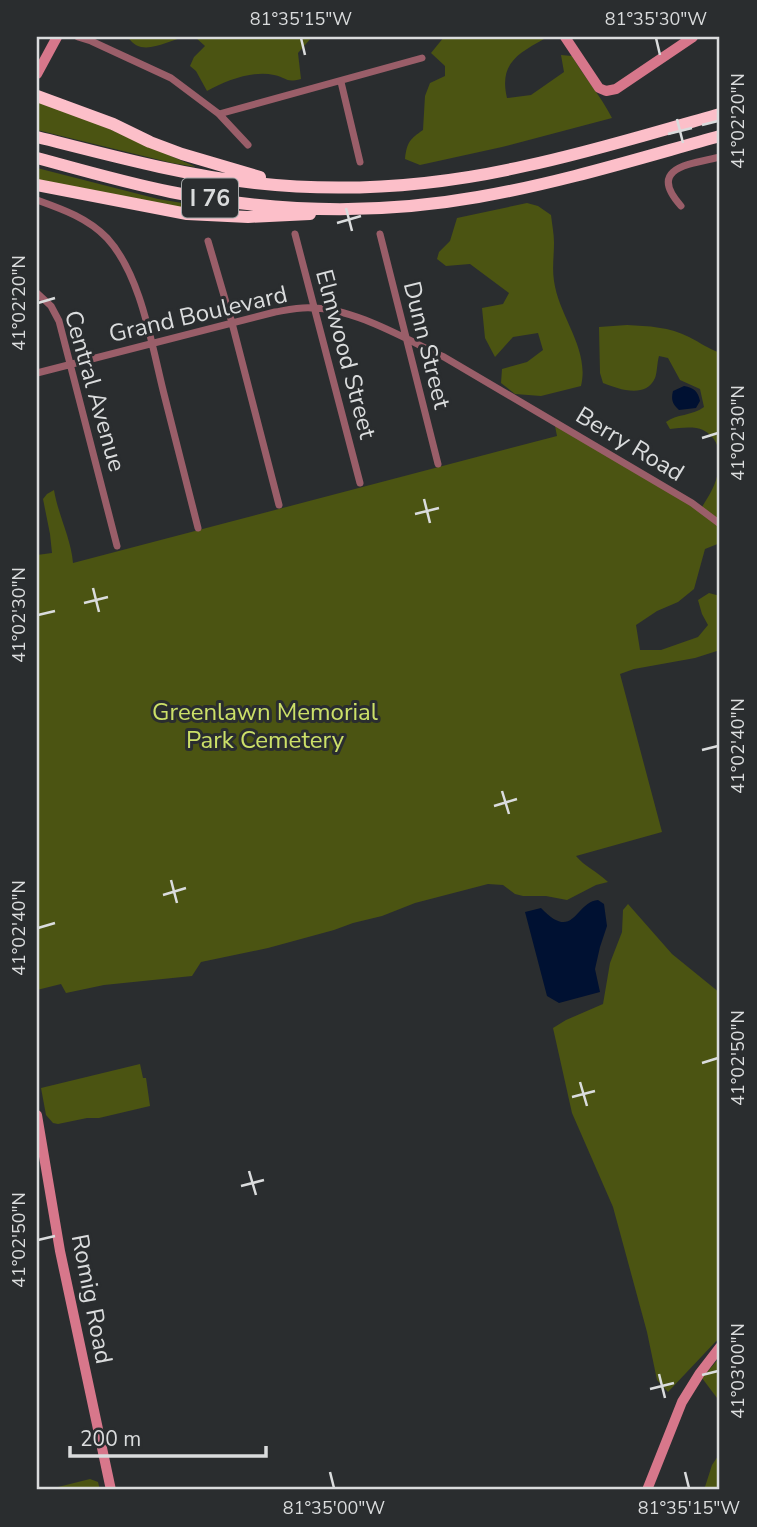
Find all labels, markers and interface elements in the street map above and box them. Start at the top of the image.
text: 81°35'15"W [250,7,352,31]
text: 81°35'30"W [605,7,707,31]
text: 41°02'20"N [726,73,750,169]
road number: I 76 [182,178,238,218]
text: 41°02'20"N [7,255,31,351]
street label: Elmwood Street [308,266,384,443]
street label: Grand Boulevard [106,278,290,350]
street label: Dunn Street [396,278,458,413]
street label: Central Avenue [57,307,133,475]
text: 41°02'30"N [726,385,750,481]
street label: Berry Road [570,399,690,489]
text: 41°02'30"N [7,567,31,663]
park label: Greenlawn Memorial Park Cemetery [152,696,378,756]
text: 41°02'40"N [726,698,750,794]
text: 41°02'40"N [7,880,31,976]
text: 41°02'50"N [726,1010,750,1106]
text: 41°02'50"N [7,1192,31,1288]
street label: Romig Road [64,1231,120,1367]
text: 41°03'00"N [726,1323,750,1419]
scale bar [70,1415,266,1459]
text: 200 m [80,1425,141,1453]
text: 81°35'00"W [283,1496,385,1520]
text: 81°35'15"W [638,1496,740,1520]

